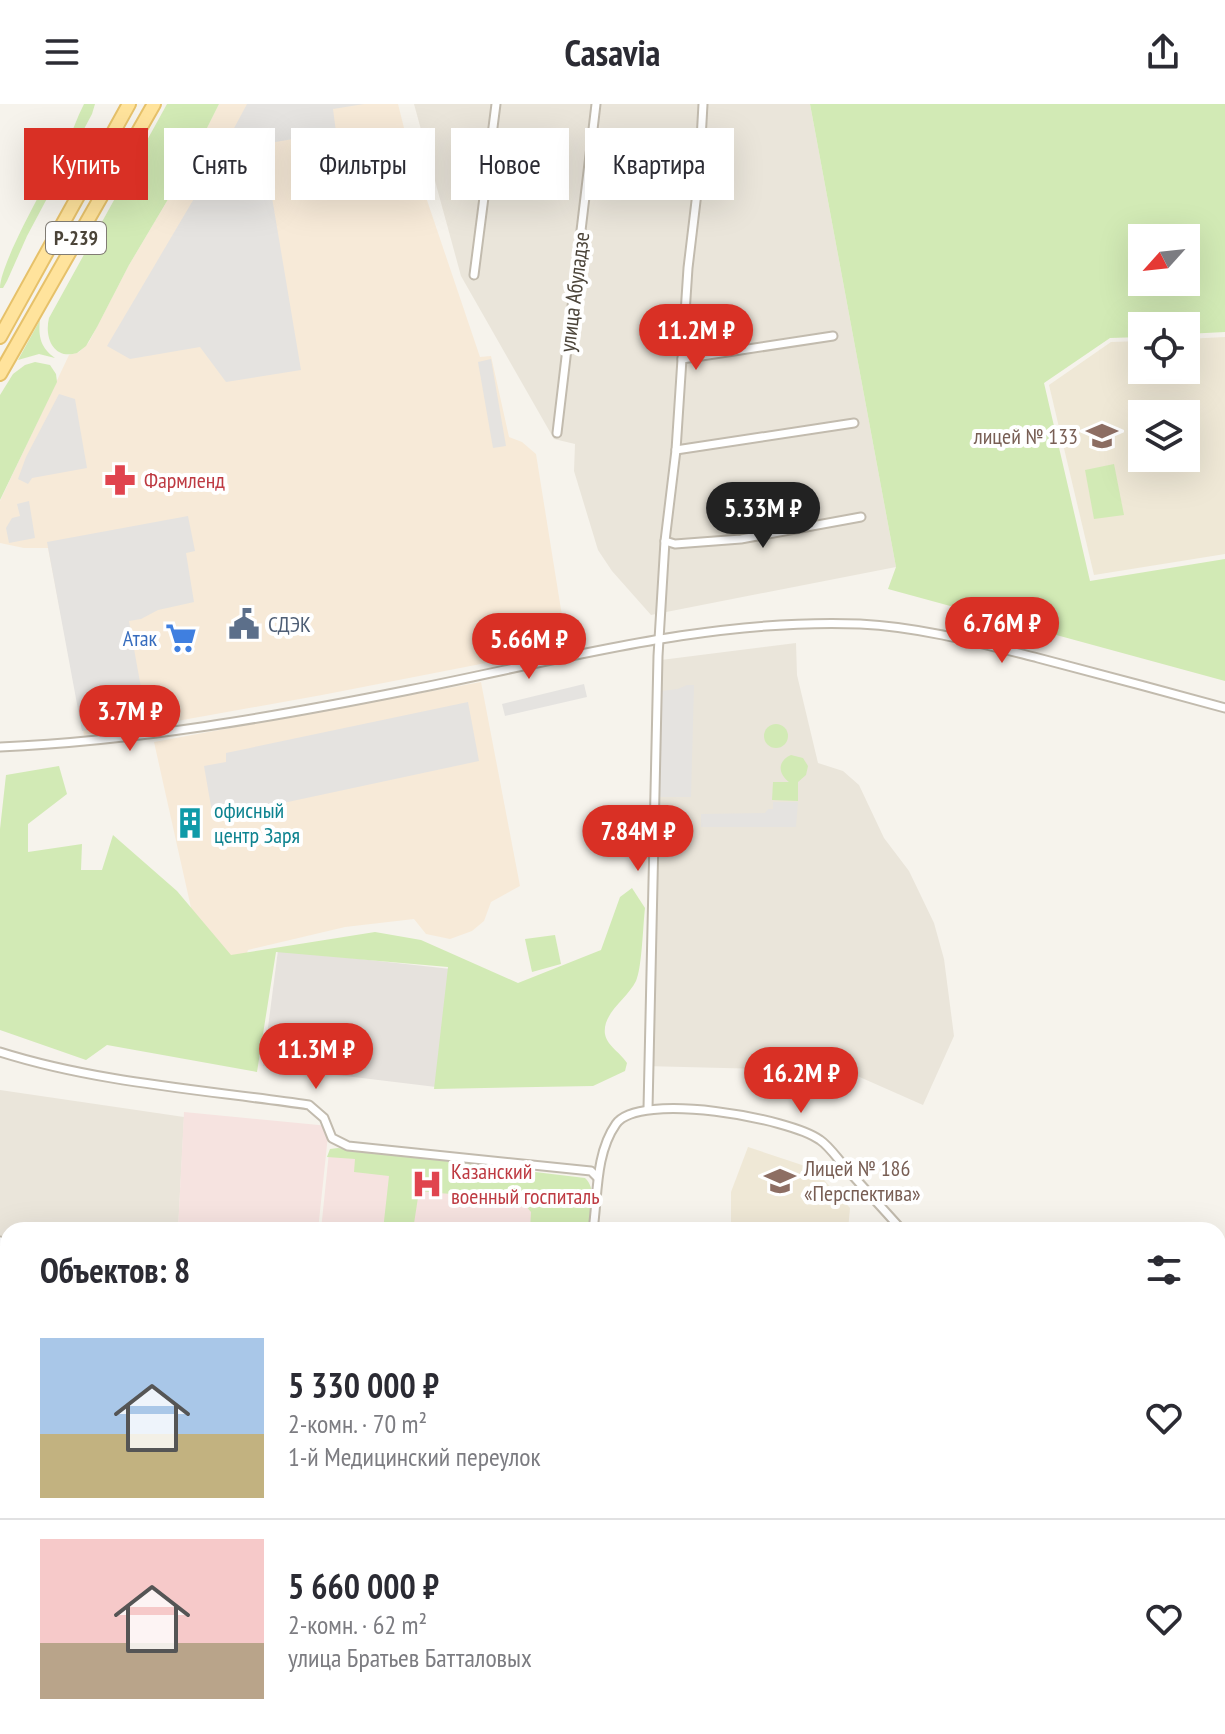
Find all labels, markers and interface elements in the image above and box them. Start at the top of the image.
text: Casavia [565,29,660,76]
icon: menu [40,30,84,74]
icon: share [1141,30,1185,74]
chip: Купить [24,128,148,200]
chip: Снять [164,128,275,200]
chip: Фильтры [291,128,435,200]
chip: Новое [451,128,569,200]
chip: Квартира [585,128,734,200]
road number: Р-239 [46,222,106,254]
north arrow [1128,224,1200,296]
map controls [1128,224,1200,472]
street label: улица Абуладзе [553,230,595,354]
pin: 11.2M ₽ [622,304,770,372]
button: locate [1128,312,1200,384]
text: 11.2M ₽ [657,313,735,346]
button: layers [1128,400,1200,472]
school or university icon: лицей № 133 [1085,419,1119,453]
place label: лицей № 133 [973,422,1078,450]
pharmacy icon: Фармленд [103,463,137,497]
place label: Фармленд [144,466,225,494]
pin: 5.33M ₽ [689,482,837,550]
text: 5.33M ₽ [724,491,802,524]
pin: 6.76M ₽ [928,597,1076,665]
text: 6.76M ₽ [963,606,1041,639]
public building icon: СДЭК [227,607,261,641]
place label: СДЭК [268,610,311,638]
pin: 5.66M ₽ [455,613,603,681]
supermarket icon: Атак [164,621,198,655]
text: 5.66M ₽ [490,622,568,655]
place label: Атак [123,624,157,652]
pin: 3.7M ₽ [65,685,195,753]
text: 3.7M ₽ [97,694,163,727]
place label: офисный центр Заря [214,796,300,849]
pin: 7.84M ₽ [564,805,712,873]
building icon: офисный центр Заря [173,806,207,840]
text: 7.84M ₽ [600,814,676,847]
pin: 11.3M ₽ [242,1023,390,1091]
text: 11.3M ₽ [277,1032,355,1065]
pin: 16.2M ₽ [727,1047,875,1115]
text: 16.2M ₽ [762,1056,840,1089]
place label: Лицей № 186 «Перспектива» [803,1154,920,1207]
place label: Казанский военный госпиталь [451,1157,600,1210]
school or university icon: Лицей № 186 «Перспектива» [763,1164,797,1198]
hospital icon: Казанский военный госпиталь [410,1167,444,1201]
text: Объектов: 8 [40,1248,190,1292]
icon: filters [1142,1248,1186,1292]
text: 5 330 000 ₽ [288,1363,439,1407]
icon: home [104,1370,200,1466]
icon: heart [1142,1396,1186,1440]
text: 2-комн. · 70 m² [288,1407,427,1440]
text: 1-й Медицинский переулок [288,1440,541,1473]
text: 5 660 000 ₽ [288,1564,439,1608]
icon: home [104,1571,200,1667]
icon: heart [1142,1597,1186,1641]
text: 2-комн. · 62 m² [288,1608,427,1641]
text: улица Братьев Батталовых [288,1641,532,1674]

